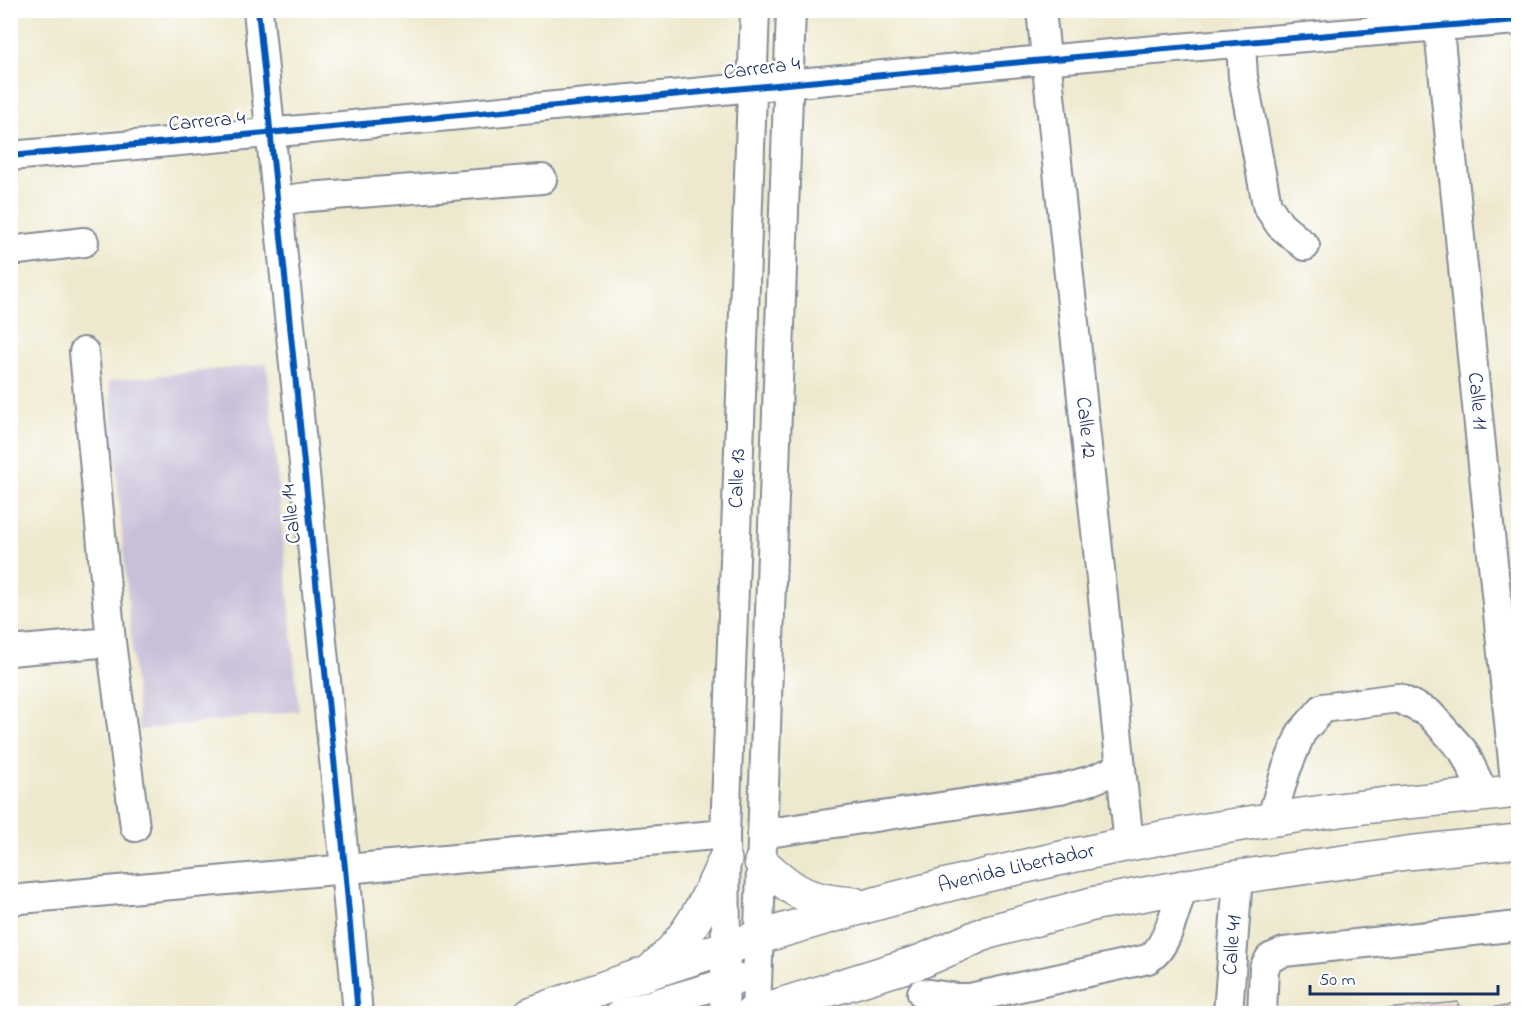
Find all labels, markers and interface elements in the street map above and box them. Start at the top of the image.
street label: Carrera 4 [722,49,802,89]
street label: Carrera 4 [167,104,247,140]
street label: Calle 11 [1459,371,1494,432]
street label: Calle 12 [1067,395,1103,460]
street label: Calle 13 [722,448,754,509]
street label: Calle 14 [274,482,310,545]
street label: Avenida Libertador [935,836,1098,902]
street label: Calle 41 [1216,914,1250,976]
scale bar [1310,958,1498,996]
text: 50 m [1319,968,1356,994]

